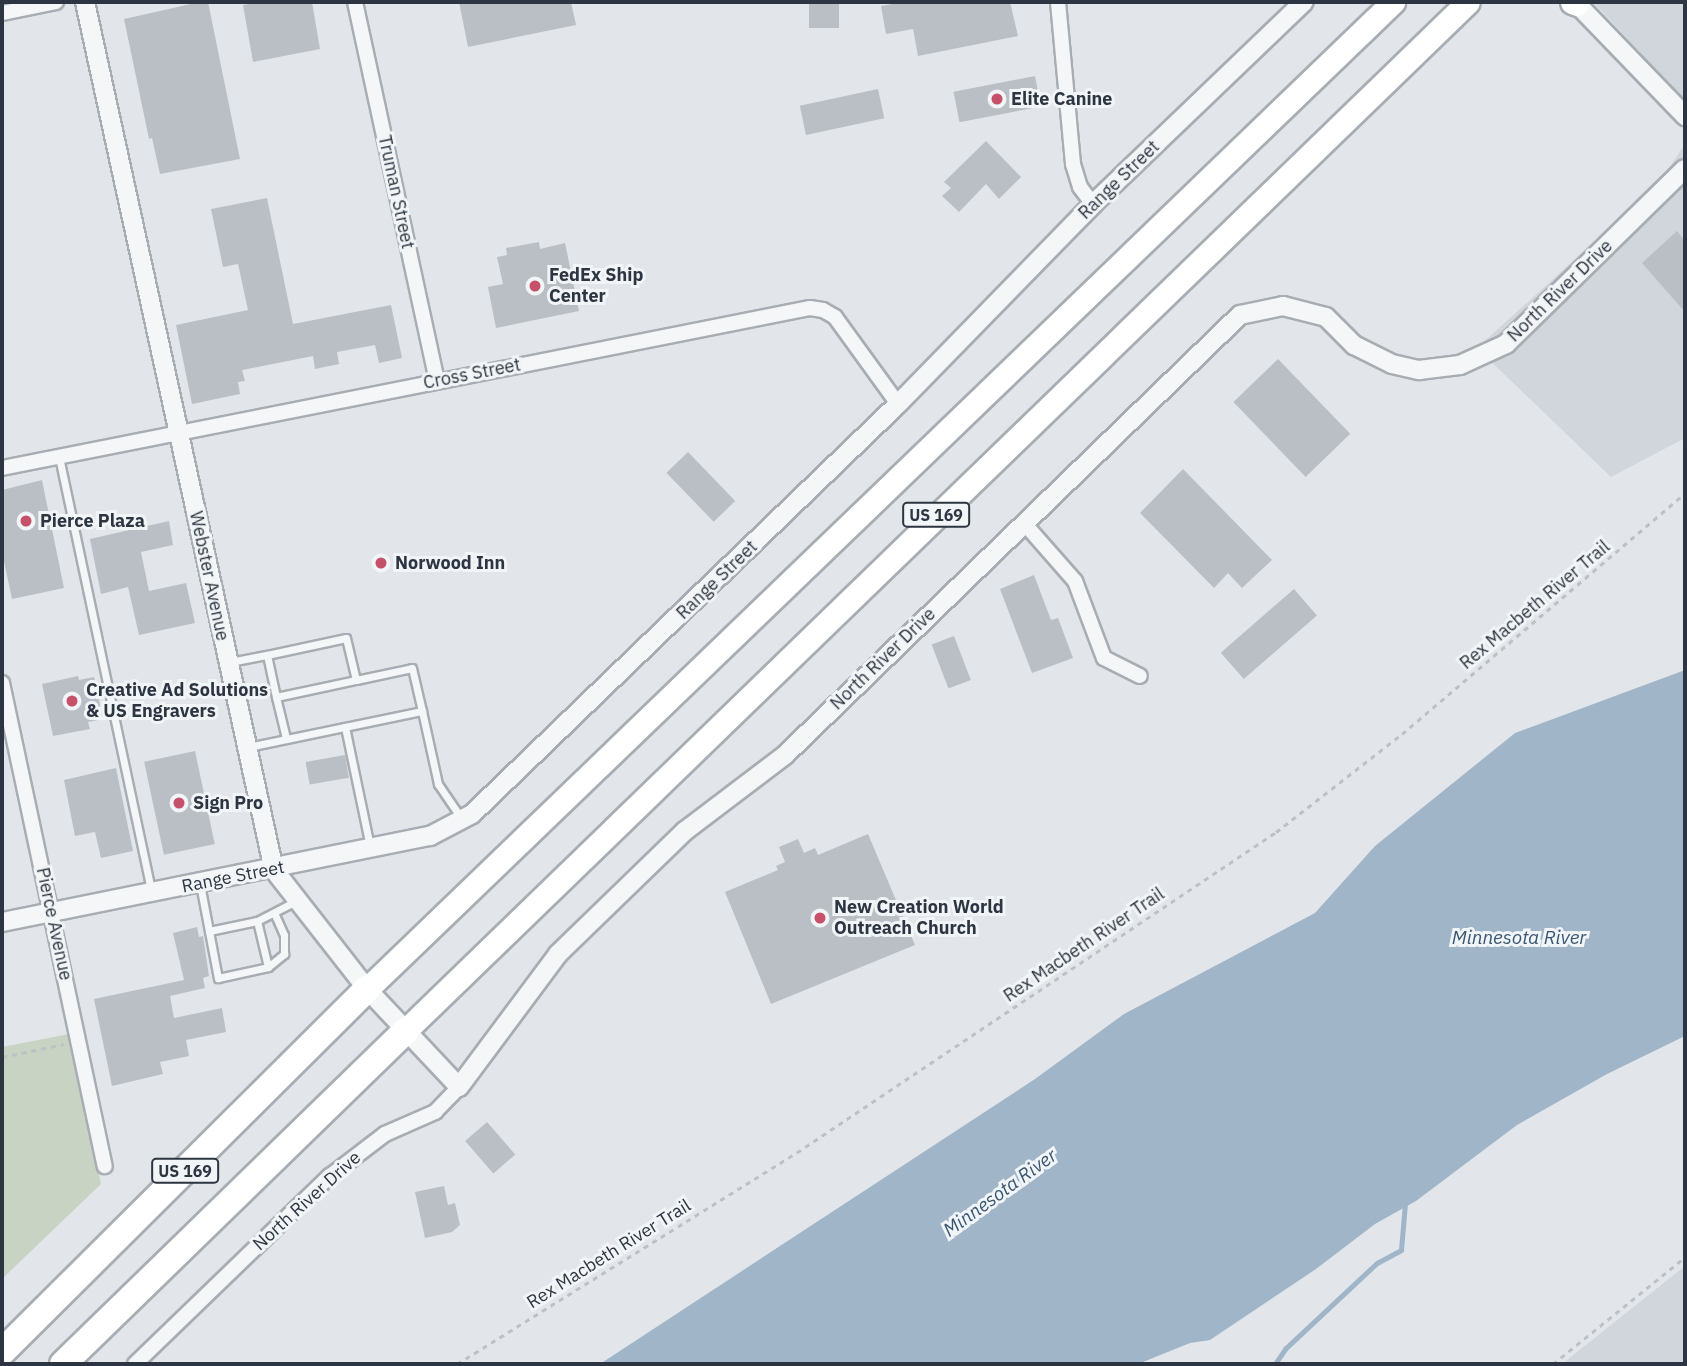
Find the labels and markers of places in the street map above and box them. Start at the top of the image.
place label: Elite Canine [1011,88,1112,110]
marker: Elite Canine [989,91,1005,107]
place label: FedEx Ship Center [549,265,643,308]
marker: FedEx Ship Center [527,278,543,294]
place label: Pierce Plaza [40,510,145,532]
marker: Pierce Plaza [18,513,34,529]
place label: Norwood Inn [395,552,505,574]
marker: Norwood Inn [373,555,389,571]
place label: Creative Ad Solutions & US Engravers [86,680,268,722]
marker: Creative Ad Solutions & US Engravers [64,693,80,709]
place label: Sign Pro [193,792,263,814]
marker: Sign Pro [171,795,187,811]
place label: New Creation World Outreach Church [834,897,1004,940]
marker: New Creation World Outreach Church [812,910,828,926]

